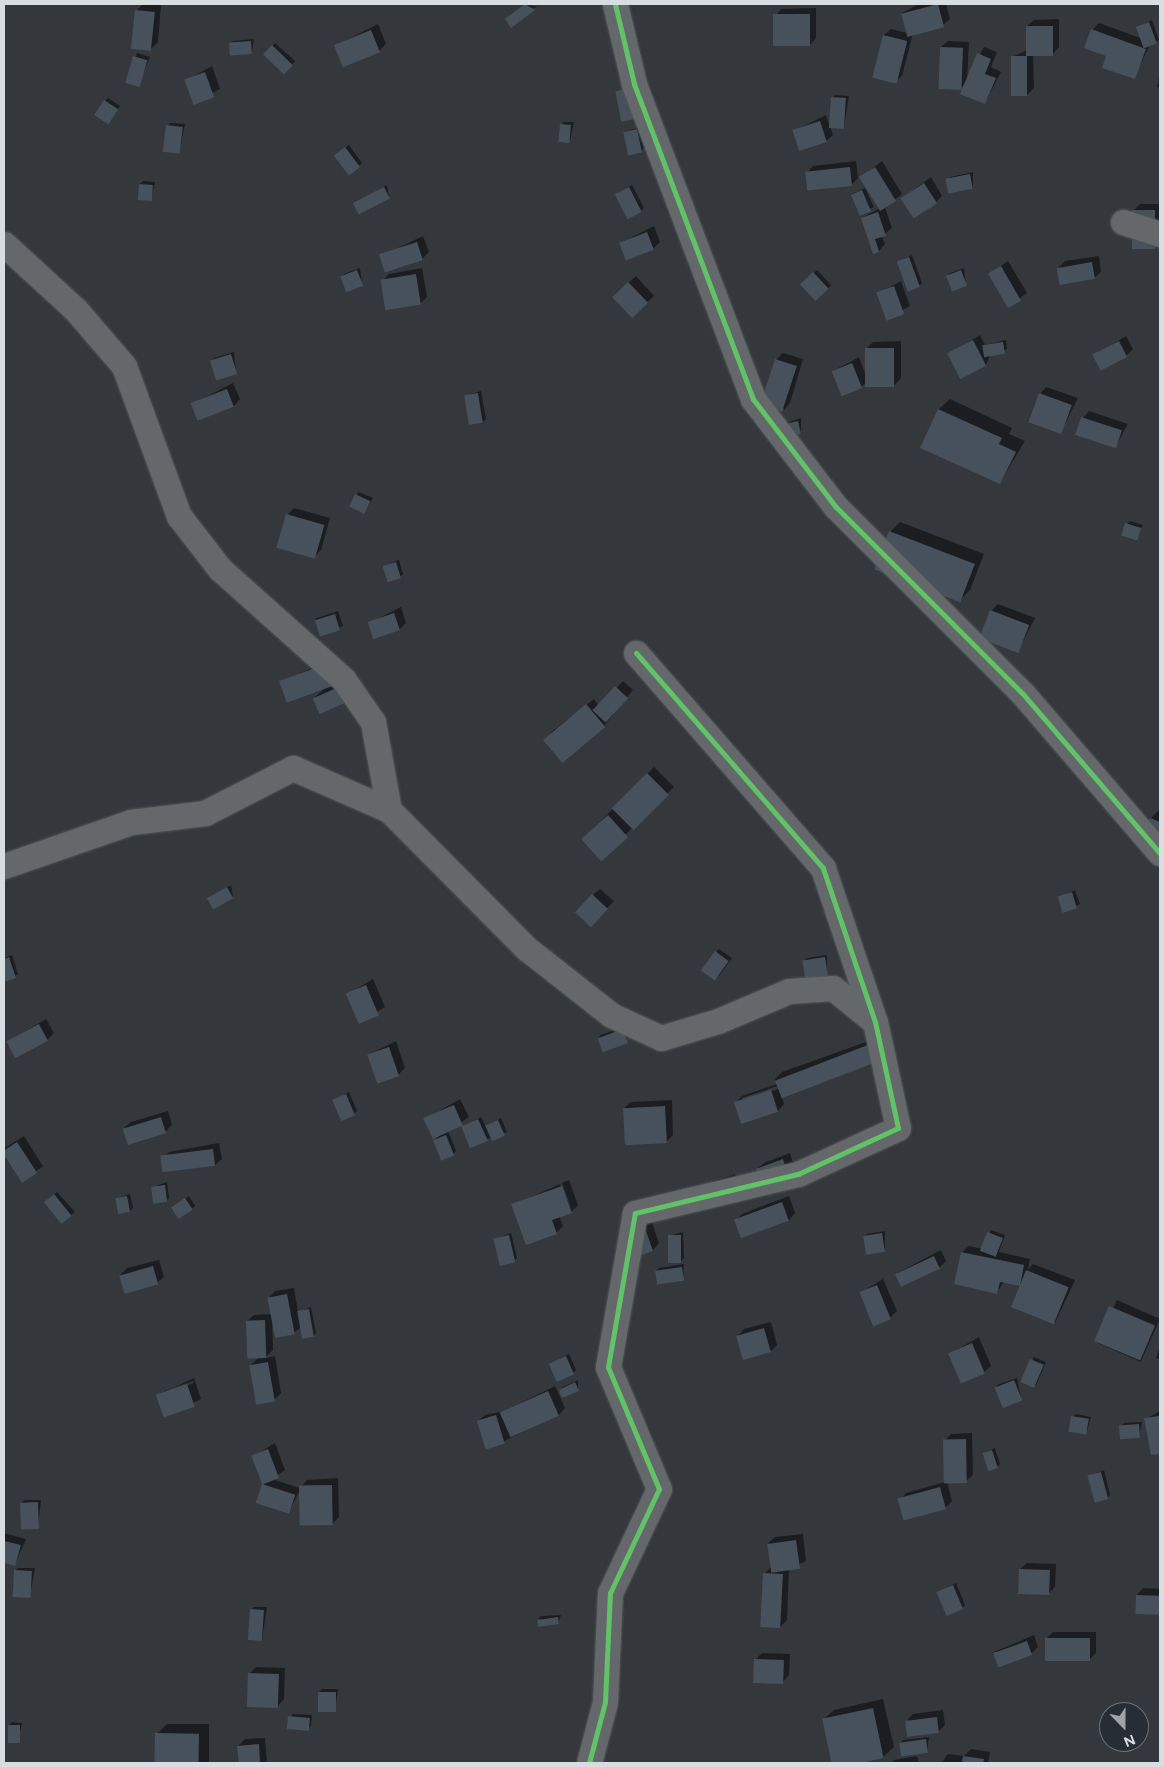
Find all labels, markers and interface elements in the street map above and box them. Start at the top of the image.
north arrow [1099,1702,1149,1752]
text: N [1121,1731,1138,1750]

